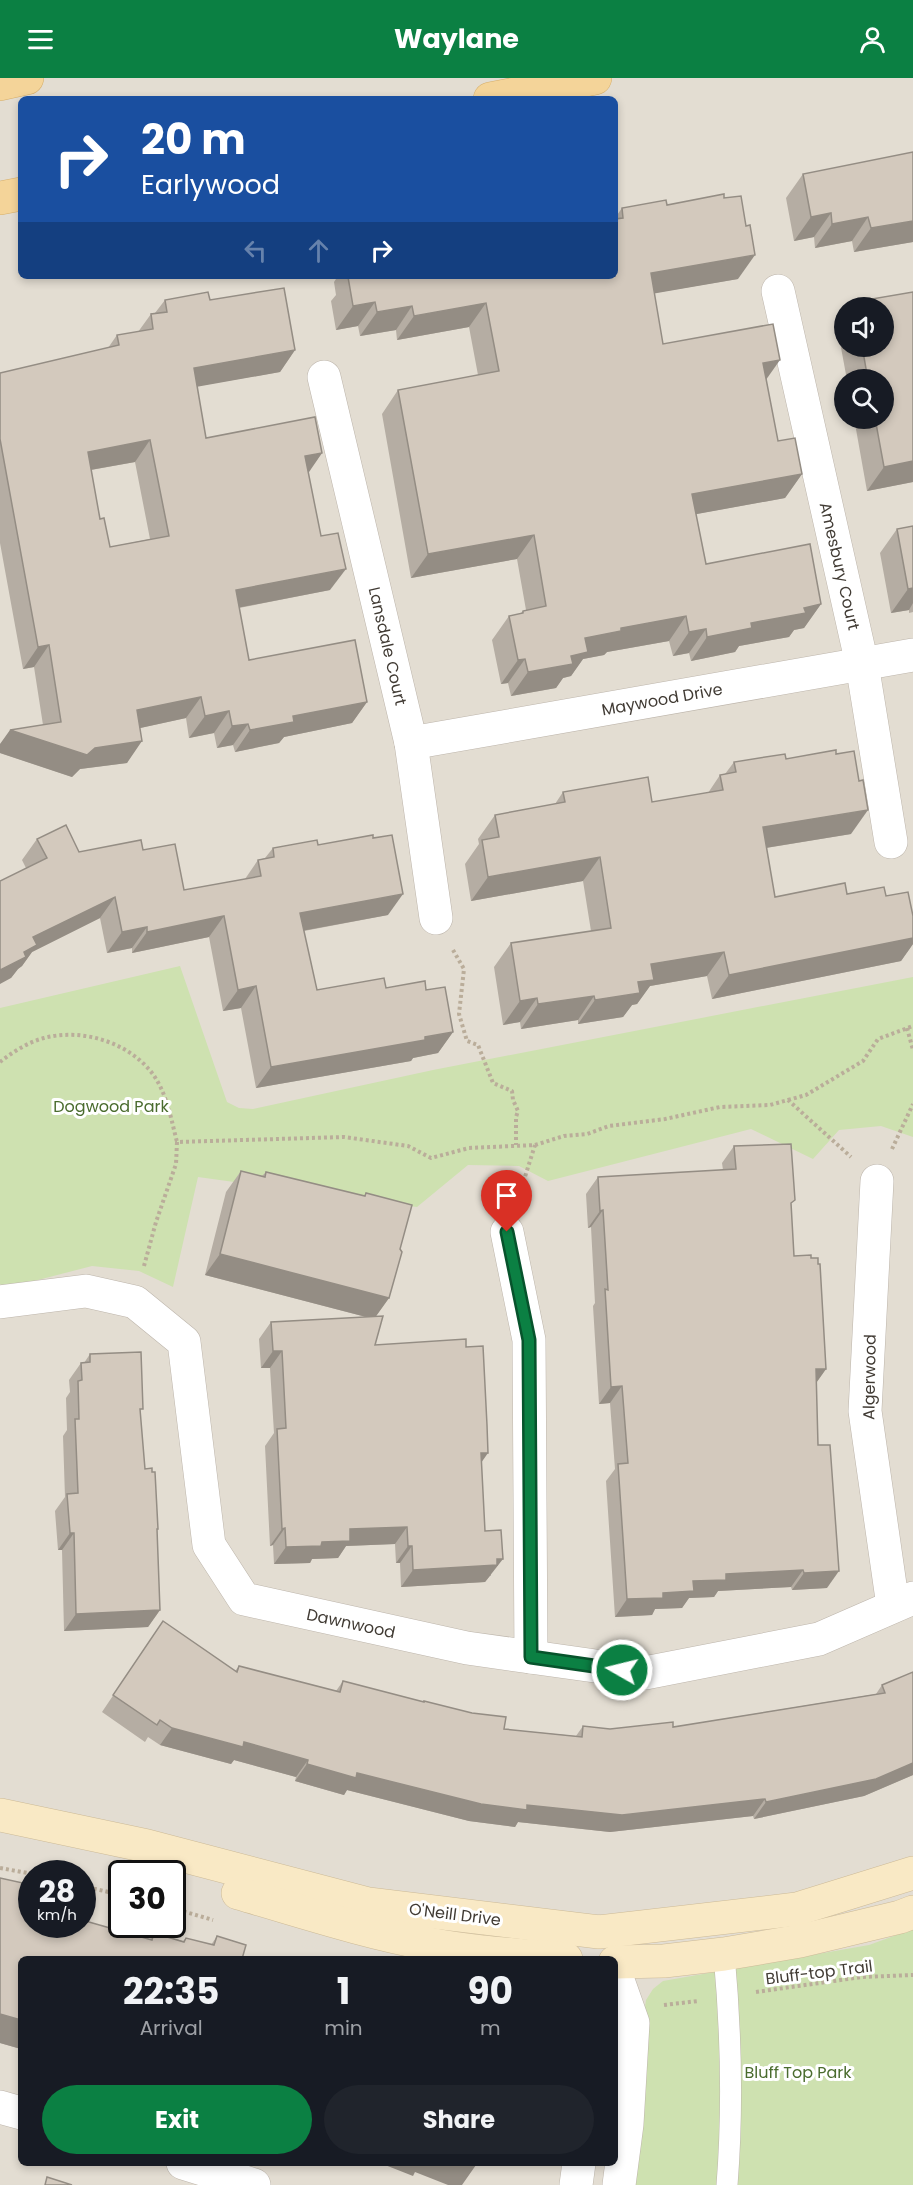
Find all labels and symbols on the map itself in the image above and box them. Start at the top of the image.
street label: Amesbury Court [814,500,865,632]
street label: Lansdale Court [363,585,412,708]
street label: Maywood Drive [600,678,724,721]
park label: Dogwood Park [53,1095,169,1118]
pin [481,1170,532,1232]
street label: Algerwood [857,1334,882,1420]
street label: Dawnwood [305,1603,397,1644]
position arrow [590,1638,654,1702]
speed limit sign: 30 [108,1860,186,1938]
street label: O'Neill Drive [408,1897,502,1932]
street label: Bluff-top Trail [764,1955,874,1990]
park label: Bluff Top Park [744,2061,852,2084]

